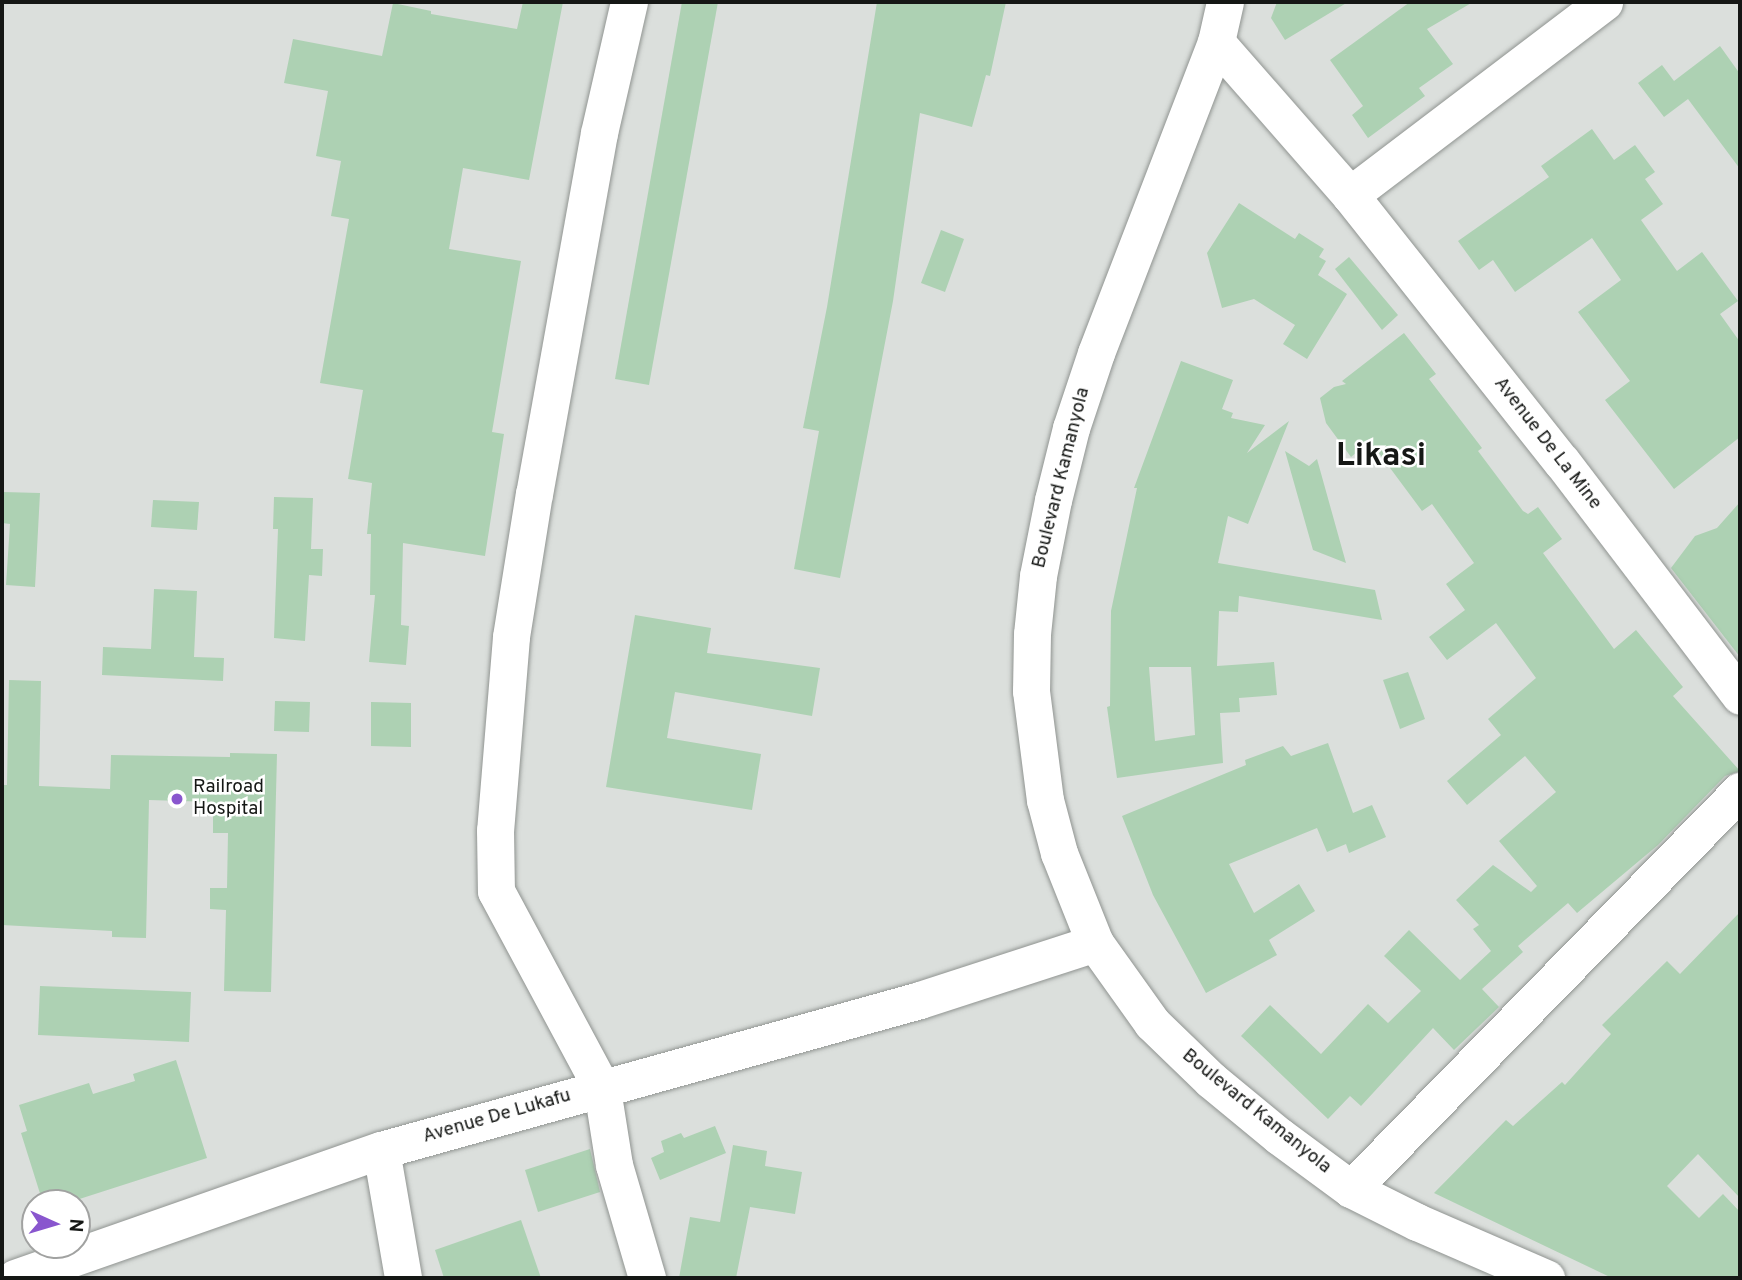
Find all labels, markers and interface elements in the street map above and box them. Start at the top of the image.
street label: Avenue De La Mine [1488,373,1606,515]
street label: Boulevard Kamanyola [1028,385,1096,571]
district label: Likasi [1336,438,1426,478]
place label: Railroad Hospital [193,777,264,821]
marker: Railroad Hospital [167,789,187,809]
street label: Boulevard Kamanyola [1177,1045,1335,1179]
street label: Avenue De Lukafu [420,1085,574,1149]
north arrow [21,1189,91,1259]
text: N [63,1218,87,1233]

